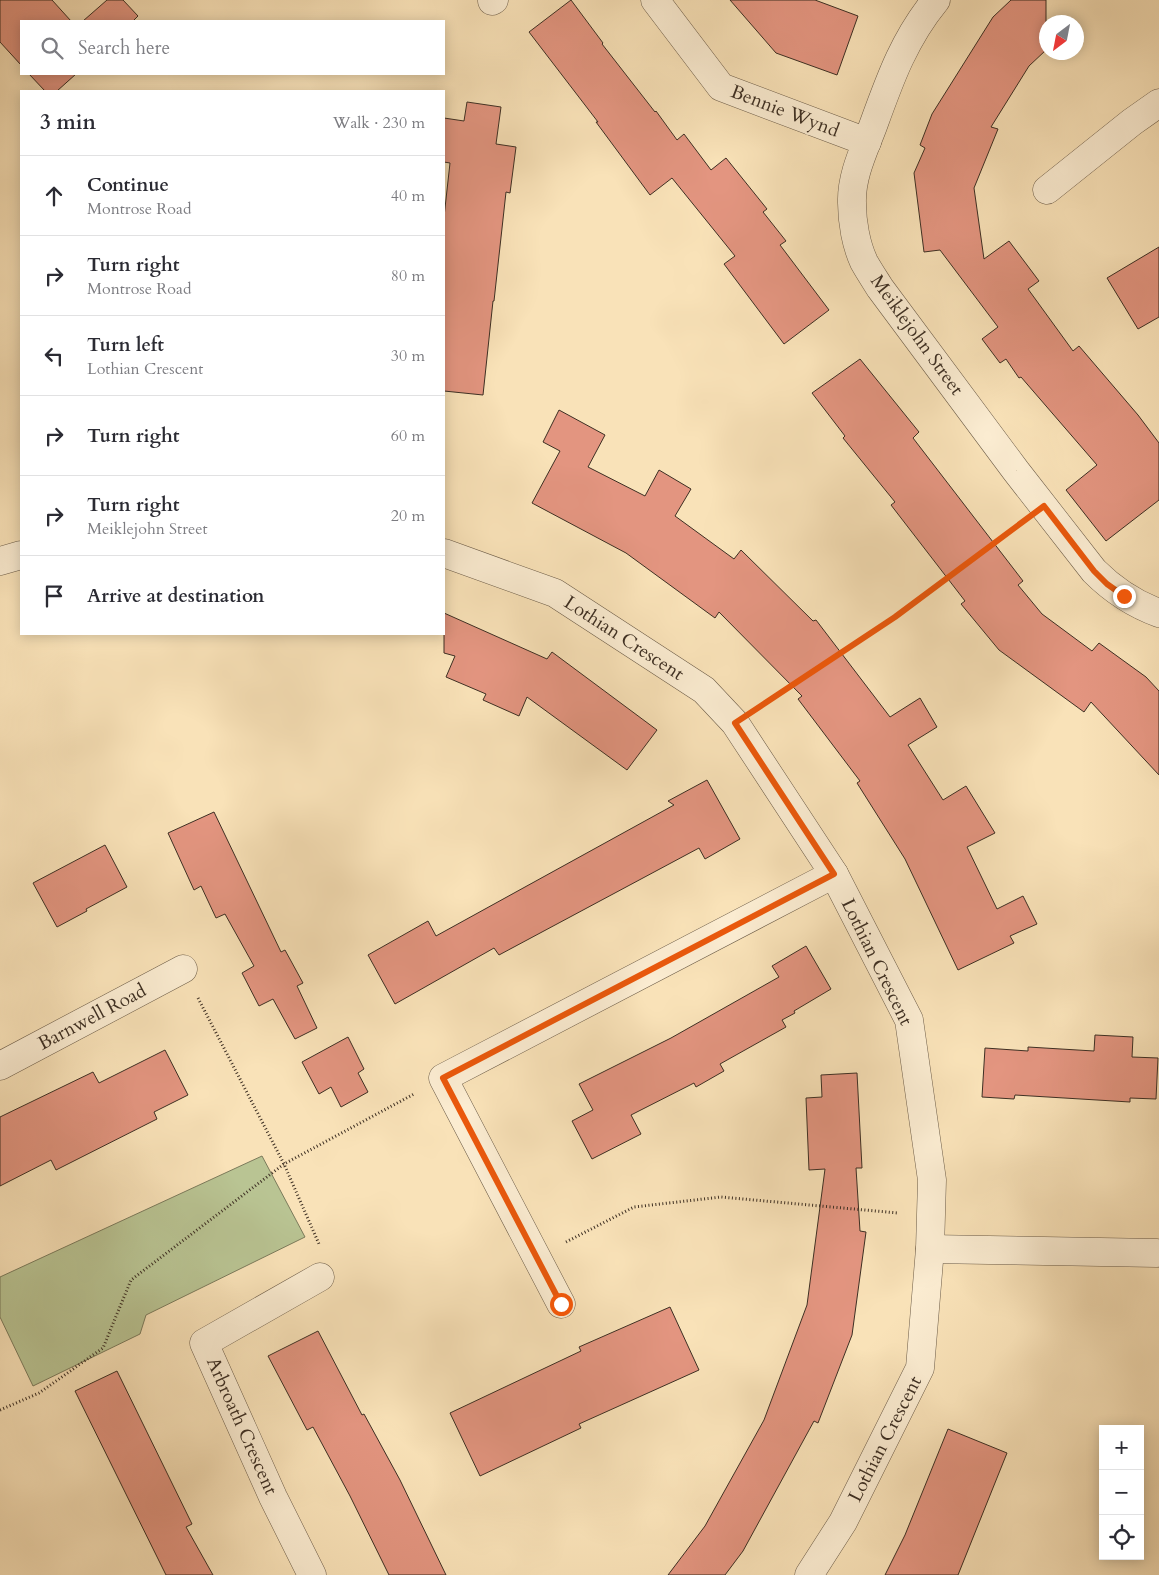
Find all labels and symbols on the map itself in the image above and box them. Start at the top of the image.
north arrow [1039,15,1084,60]
street label: Bennie Wynd [727,78,843,144]
street label: Meiklejohn Street [864,269,970,401]
route end [1113,585,1136,608]
street label: Lothian Crescent [559,589,689,687]
street label: Lothian Crescent [835,894,919,1030]
street label: Barnwell Road [33,978,151,1056]
route start [550,1293,573,1316]
street label: Arbroath Crescent [200,1353,284,1499]
street label: Lothian Crescent [842,1372,928,1506]

